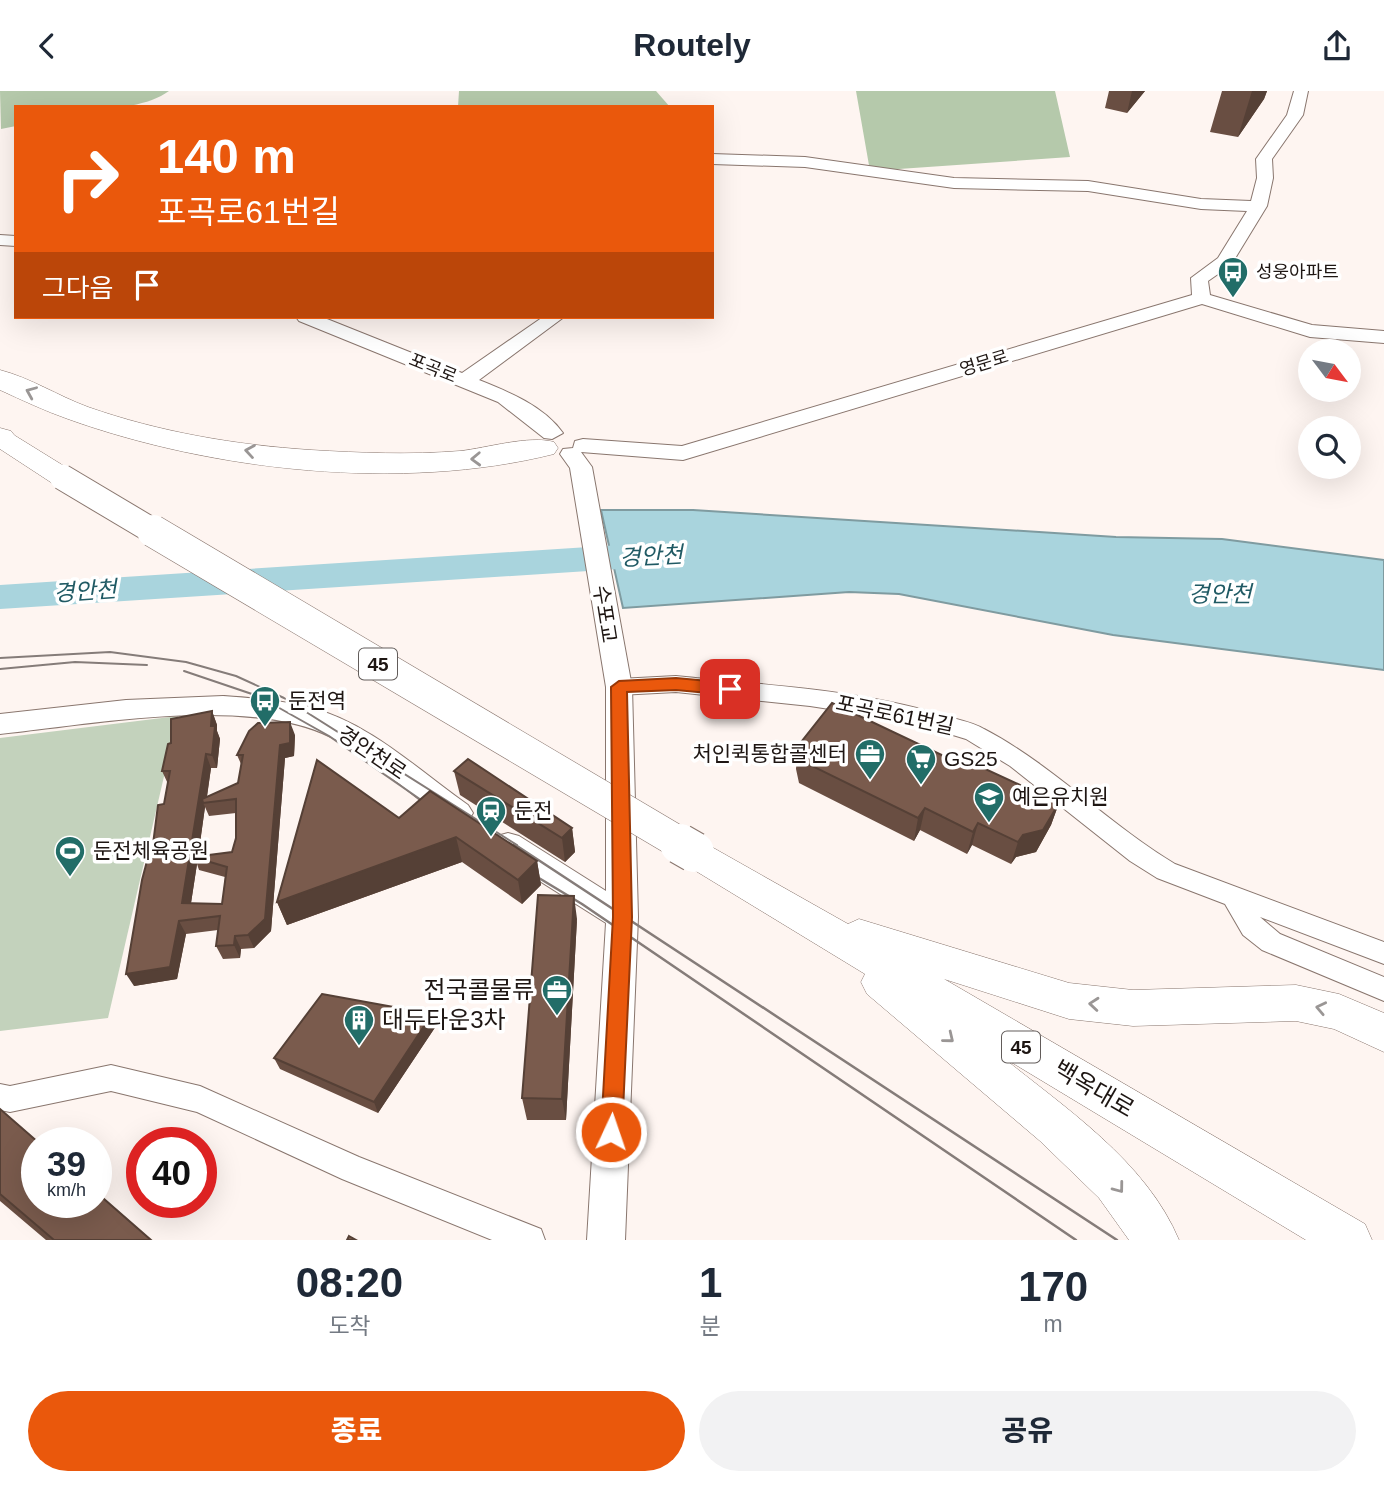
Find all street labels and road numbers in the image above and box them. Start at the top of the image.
street label: 영문로 [957,346,1011,380]
street label: 포곡로 [406,349,460,387]
street label: 수포교 [590,583,621,644]
road number: 45 [359,649,397,679]
street label: 포곡로61번길 [834,691,956,738]
street label: 경안천로 [334,721,411,784]
road number: 45 [1002,1031,1040,1063]
street label: 백옥대로 [1049,1055,1139,1122]

